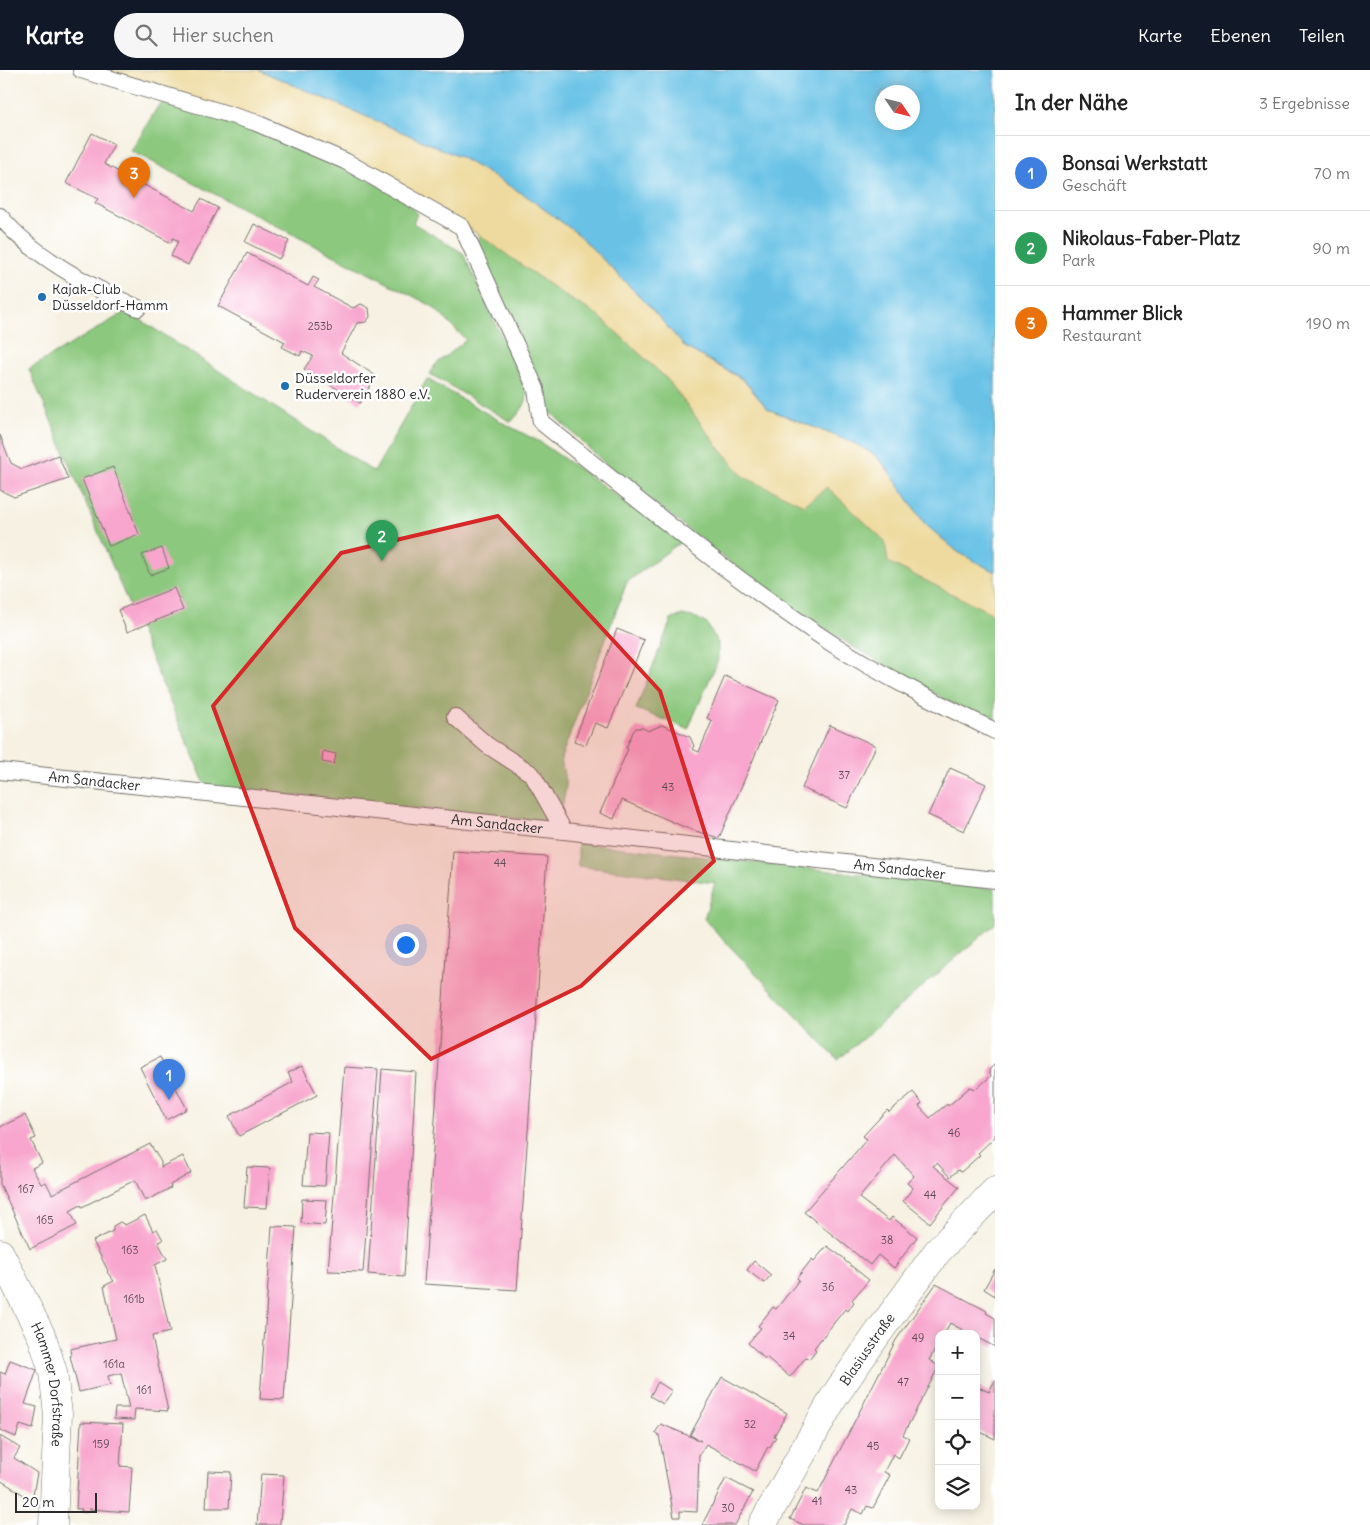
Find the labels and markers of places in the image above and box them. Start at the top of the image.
pin: 3 [118,157,150,198]
place label: Kajak-Club Düsseldorf-Hamm [52,280,168,314]
marker: Kajak-Club Düsseldorf-Hamm [36,291,48,303]
place label: Düsseldorfer Ruderverein 1880 e.V. [295,369,430,403]
marker: Düsseldorfer Ruderverein 1880 e.V. [279,380,291,392]
pin: 2 [366,520,398,561]
pin: 1 [153,1059,185,1100]

